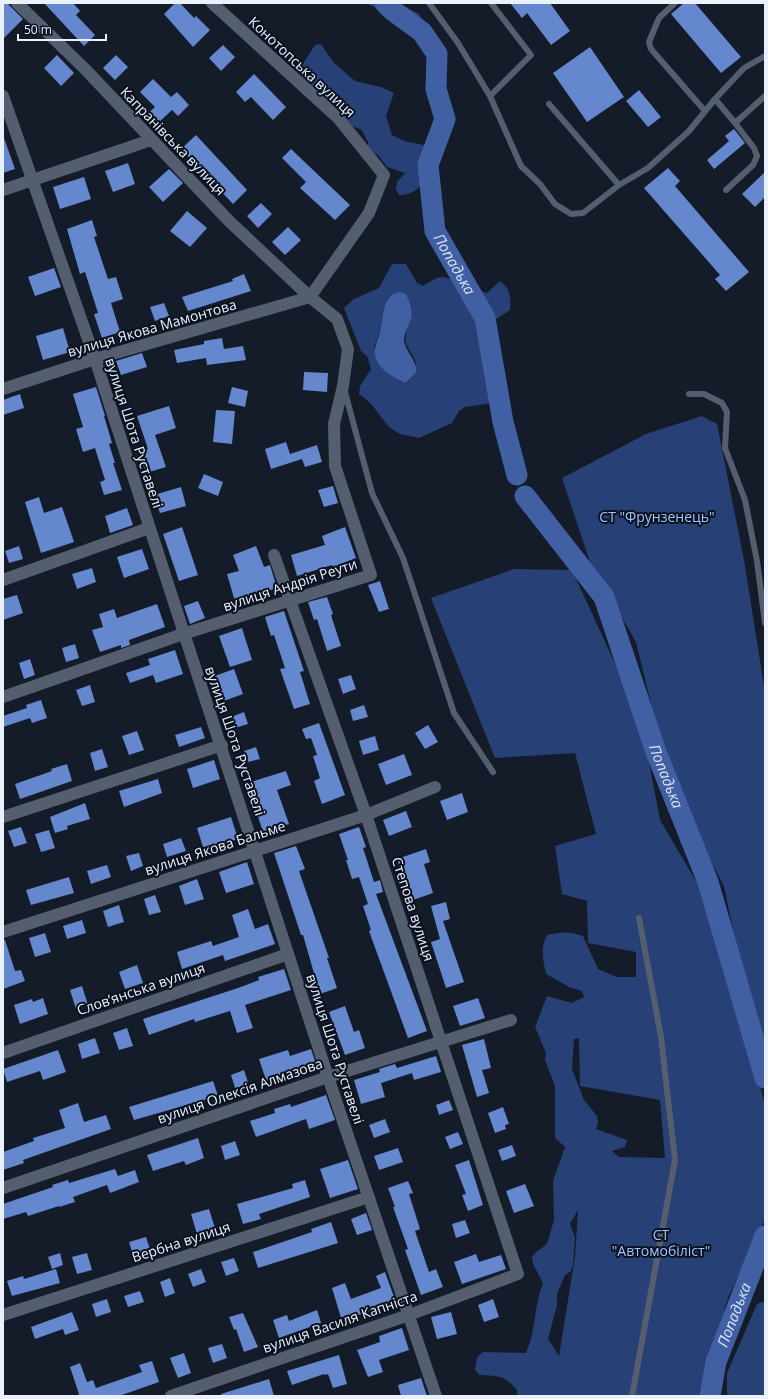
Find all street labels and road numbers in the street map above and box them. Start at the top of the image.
street label: Конотопська вулиця [245,12,360,121]
street label: Капранівська вулиця [117,82,230,199]
street label: вулиця Якова Мамонтова [65,294,239,361]
street label: вулиця Шота Руставелі [101,355,168,510]
street label: вулиця Андрія Реути [220,554,359,615]
street label: вулиця Шота Руставелі [201,664,270,818]
street label: вулиця Якова Бальме [142,816,288,879]
street label: Степова вулиця [388,854,439,963]
street label: Словʼянська вулиця [74,958,207,1019]
street label: вулиця Шота Руставелі [302,971,369,1126]
street label: вулиця Олексія Алмазова [155,1053,325,1128]
street label: Вербна вулиця [129,1217,233,1266]
street label: вулиця Василя Капніста [260,1286,420,1357]

